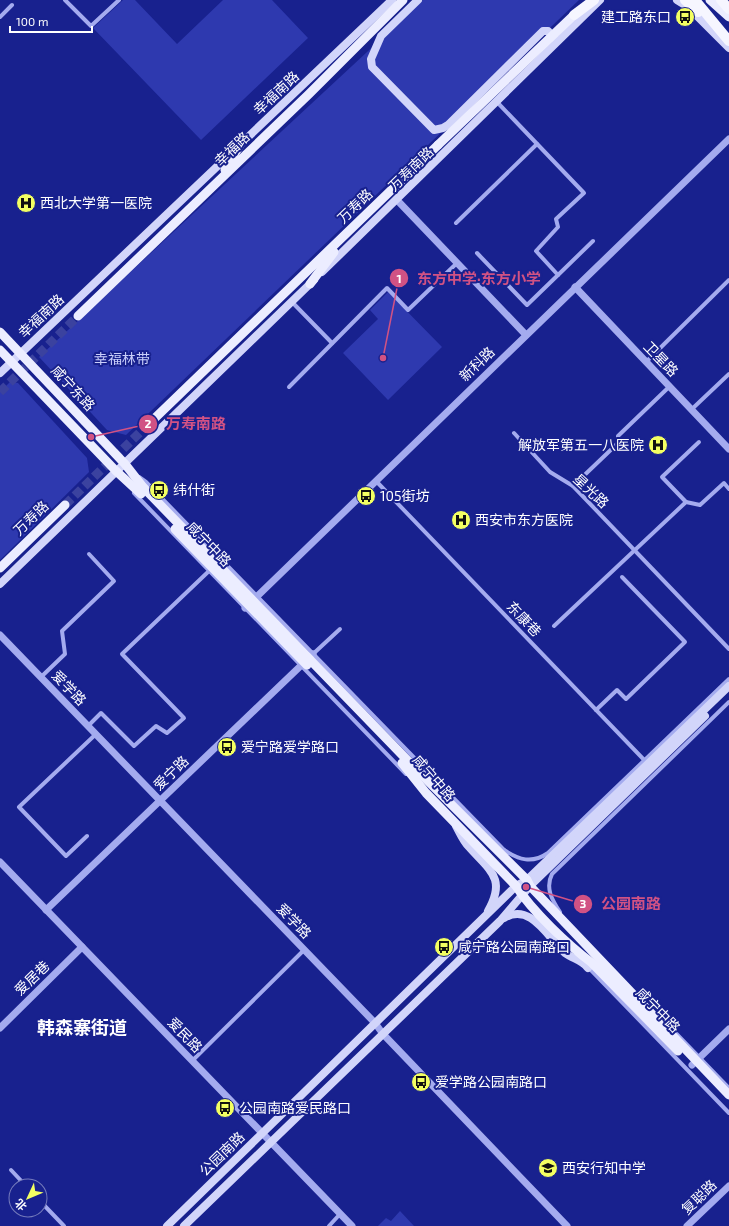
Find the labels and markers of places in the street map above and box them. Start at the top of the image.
bus stop icon: 建工路东口 [674,6,696,28]
place label: 建工路东口 [601,8,671,25]
hospital icon: 西北大学第一医院 [15,192,37,214]
place label: 西北大学第一医院 [40,194,152,211]
callout: 东方中学·东方小学 [389,265,548,292]
callout: 万寿南路 [138,410,234,437]
hospital icon: 解放军第五一八医院 [647,434,669,456]
place label: 解放军第五一八医院 [518,436,644,453]
bus stop icon: 纬什街 [148,479,170,501]
place label: 纬什街 [173,481,215,498]
bus stop icon: 105街坊 [355,485,377,507]
place label: 105街坊 [380,487,430,504]
hospital icon: 西安市东方医院 [450,509,472,531]
place label: 西安市东方医院 [475,511,573,528]
bus stop icon: 爱宁路爱学路口 [216,736,238,758]
place label: 爱宁路爱学路口 [241,738,339,755]
callout: 公园南路 [573,890,669,917]
bus stop icon: 咸宁路公园南路口 [433,936,455,958]
place label: 咸宁路公园南路口 [458,938,570,955]
bus stop icon: 爱学路公园南路口 [410,1071,432,1093]
place label: 爱学路公园南路口 [435,1073,547,1090]
bus stop icon: 公园南路爱民路口 [214,1097,236,1119]
place label: 公园南路爱民路口 [239,1099,351,1116]
school or university icon: 西安行知中学 [537,1157,559,1179]
place label: 西安行知中学 [562,1159,646,1176]

